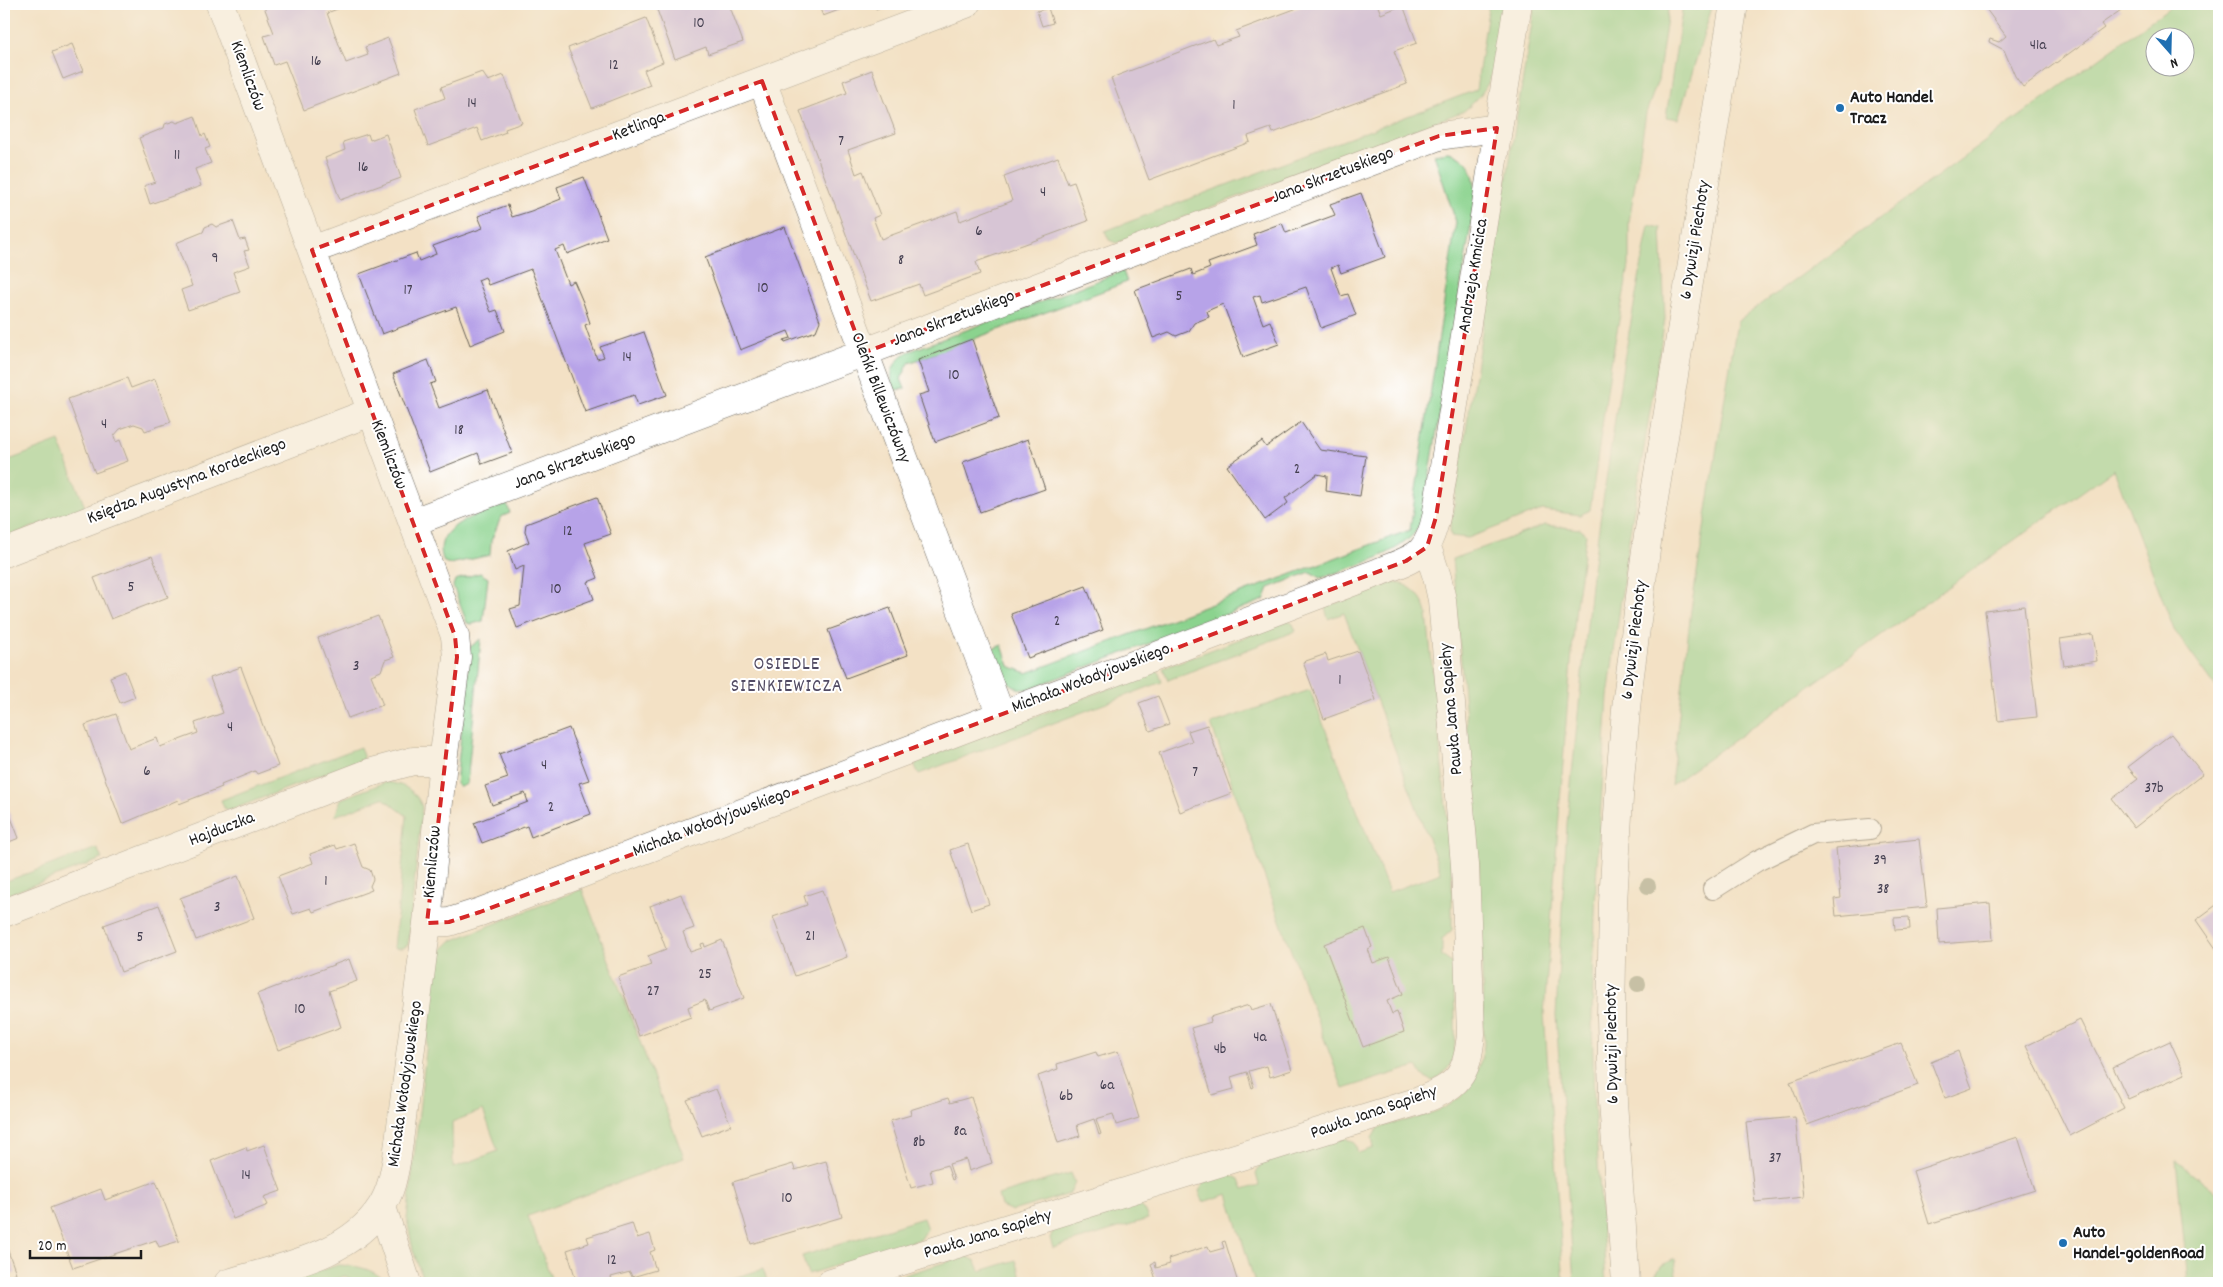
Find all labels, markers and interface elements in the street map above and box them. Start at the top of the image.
house number: 10 [693,13,705,35]
north arrow [2146,28,2196,78]
house number: 41a [2030,35,2047,57]
street label: Kiemliczów [223,37,271,115]
house number: 16 [311,51,321,73]
text: N [2167,52,2180,73]
house number: 12 [609,55,619,77]
place label: Auto Handel Tracz [1850,86,1934,132]
house number: 14 [467,93,477,115]
house number: 1 [1232,95,1236,117]
marker: Auto Handel Tracz [1834,102,1846,114]
street label: Ketlinga [609,105,670,149]
house number: 7 [838,131,844,153]
street label: Jana Skrzetuskiego [1268,141,1398,211]
house number: 11 [174,145,180,167]
house number: 16 [358,157,368,179]
street label: 6 Dywizji Piechoty [1674,178,1718,301]
house number: 4 [1040,182,1046,204]
street label: Andrzeja Kmicica [1453,216,1495,335]
house number: 6 [975,221,983,243]
house number: 9 [212,248,218,270]
house number: 8 [898,250,904,272]
house number: 10 [757,278,769,300]
house number: 17 [403,280,413,302]
street label: Jana Skrzetuskiego [889,284,1019,354]
house number: 5 [1176,286,1183,308]
street label: Oleńki Billewiczówny [844,329,917,468]
house number: 14 [622,347,632,369]
house number: 10 [948,365,960,387]
house number: 4 [101,414,107,436]
street label: Kiemliczów [363,416,413,494]
house number: 18 [454,420,464,442]
street label: Jana Skrzetuskiego [510,427,640,497]
street label: Księdza Augustyna Kordeckiego [84,432,290,532]
house number: 2 [1294,459,1300,481]
house number: 12 [563,521,573,543]
house number: 5 [128,577,135,599]
street label: 6 Dywizji Piechoty [1615,578,1655,701]
house number: 10 [550,579,562,601]
house number: 2 [1054,611,1060,633]
street label: Michała Wołodyjowskiego [1008,637,1174,721]
street label: Pawła Jana Sapiehy [1434,641,1470,776]
district label: OSIEDLE SIENKIEWICZA [731,652,843,701]
house number: 3 [353,656,359,678]
house number: 1 [1338,670,1342,692]
house number: 4 [227,717,233,739]
house number: 4 [541,755,547,777]
house number: 6 [143,761,151,783]
house number: 7 [1192,762,1198,784]
house number: 37b [2145,778,2163,800]
street label: Michała Wołodyjowskiego [629,781,795,865]
house number: 2 [548,797,554,819]
street label: Hajduczka [186,806,259,854]
street label: Kiemliczów [417,824,449,900]
house number: 39 [1873,850,1887,872]
house number: 1 [324,871,328,893]
house number: 38 [1877,879,1889,901]
house number: 3 [214,897,220,919]
house number: 21 [805,926,815,948]
house number: 5 [137,927,144,949]
house number: 25 [698,964,712,986]
house number: 27 [647,981,659,1003]
street label: 6 Dywizji Piechoty [1599,983,1627,1104]
house number: 10 [294,999,306,1021]
street label: Michała Wołodyjowskiego [382,999,430,1169]
house number: 4a [1253,1027,1268,1049]
house number: 4b [1214,1039,1226,1061]
house number: 6a [1100,1075,1115,1097]
street label: Pawła Jana Sapiehy [1307,1079,1441,1146]
house number: 6b [1059,1086,1073,1108]
house number: 8a [953,1121,967,1143]
house number: 8b [913,1132,925,1154]
house number: 37 [1769,1148,1781,1170]
house number: 14 [241,1165,251,1187]
house number: 10 [781,1188,793,1210]
street label: Pawła Jana Sapiehy [921,1203,1056,1266]
place label: Auto Handel-goldenRoad [2073,1221,2204,1267]
scale bar [30,1227,141,1259]
text: 20 m [38,1236,66,1258]
marker: Auto Handel-goldenRoad [2057,1237,2069,1249]
house number: 12 [607,1250,617,1272]

